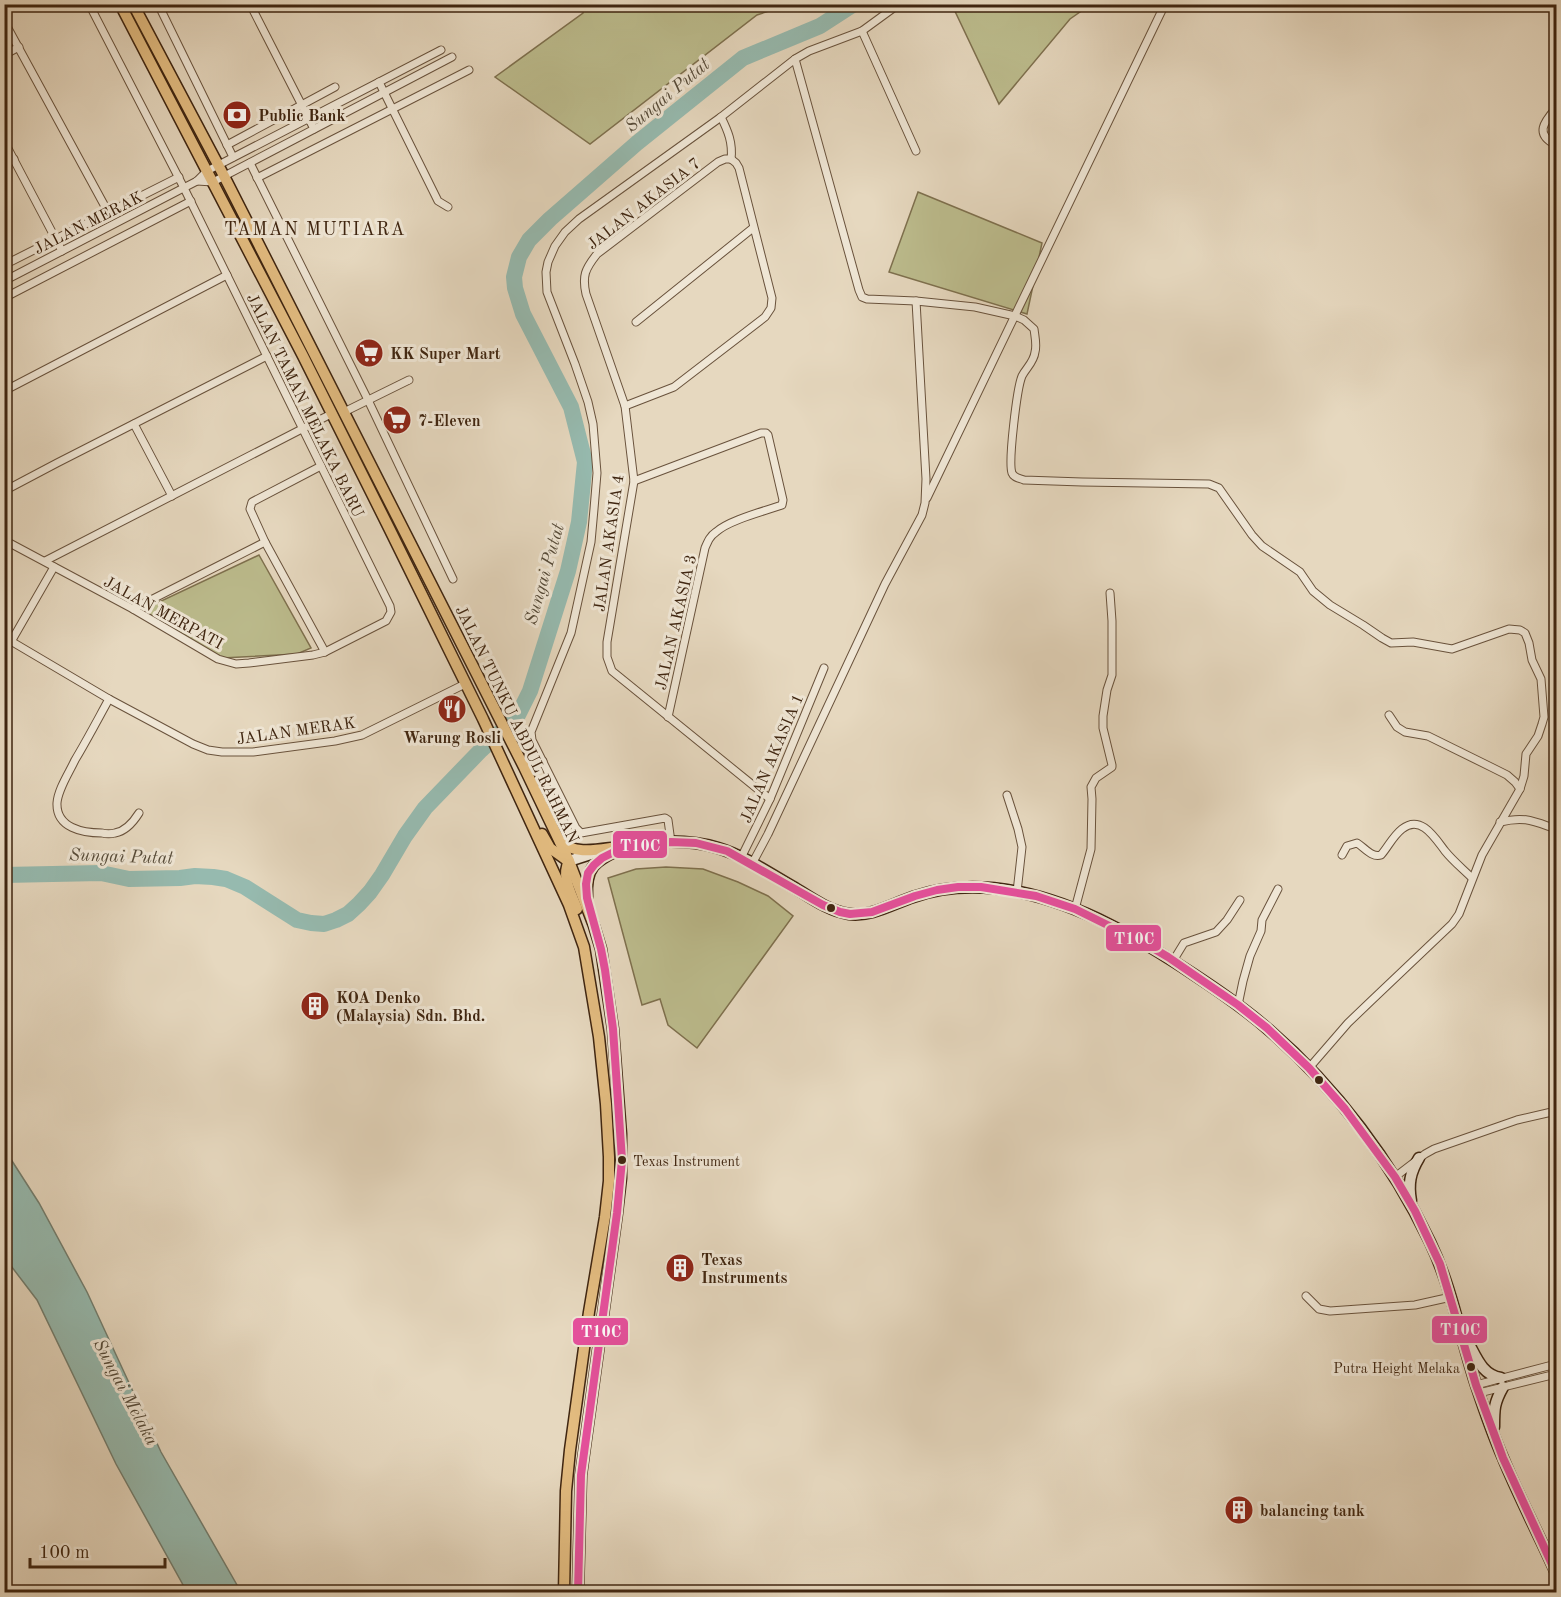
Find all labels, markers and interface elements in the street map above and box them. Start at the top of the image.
water label: Sungai Putat [622,55,714,136]
bank icon: Public Bank [221,99,253,131]
place label: Public Bank [258,109,345,125]
street label: JALAN AKASIA 7 [585,156,704,253]
street label: JALAN MERAK [32,189,146,258]
district label: TAMAN MUTIARA [224,221,406,239]
street label: JALAN TAMAN MELAKA BARU [243,292,366,521]
supermarket icon: KK Super Mart [353,337,385,369]
place label: KK Super Mart [390,347,501,363]
supermarket icon: 7-Eleven [381,404,413,436]
place label: 7-Eleven [418,414,481,430]
street label: JALAN AKASIA 4 [592,474,628,613]
water label: Sungai Putat [522,521,568,627]
street label: JALAN AKASIA 3 [654,553,700,692]
street label: JALAN MERPATI [101,574,225,653]
street label: JALAN TUNKU ABDUL RAHMAN [452,604,581,846]
street label: JALAN AKASIA 1 [738,692,807,826]
restaurant icon: Warung Rosli [436,693,468,725]
street label: JALAN MERAK [236,716,357,748]
place label: Warung Rosli [403,731,501,747]
line badge: T10C [612,830,668,859]
text: T10C [620,839,660,855]
water label: Sungai Putat [69,846,174,868]
unlabelled marker [825,902,837,914]
line badge: T10C [1105,924,1162,952]
text: T10C [1114,932,1154,948]
building icon: KOA Denko (Malaysia) Sdn. Bhd. [299,990,331,1022]
place label: KOA Denko (Malaysia) Sdn. Bhd. [336,991,485,1025]
unlabelled marker [1313,1074,1325,1086]
marker: Texas Instrument [616,1154,628,1166]
place label: Texas Instrument [633,1155,740,1169]
building icon: Texas Instruments [664,1252,696,1284]
place label: Texas Instruments [701,1253,787,1287]
line badge: T10C [1431,1315,1488,1344]
line badge: T10C [572,1317,629,1346]
text: T10C [1440,1323,1480,1339]
text: T10C [581,1325,621,1341]
water label: Sungai Melaka [89,1336,161,1449]
marker: Putra Height Melaka [1465,1361,1477,1373]
place label: Putra Height Melaka [1333,1362,1460,1376]
building icon: balancing tank [1223,1494,1255,1526]
place label: balancing tank [1260,1504,1365,1520]
scale bar [30,1531,165,1569]
text: 100 m [39,1544,90,1562]

